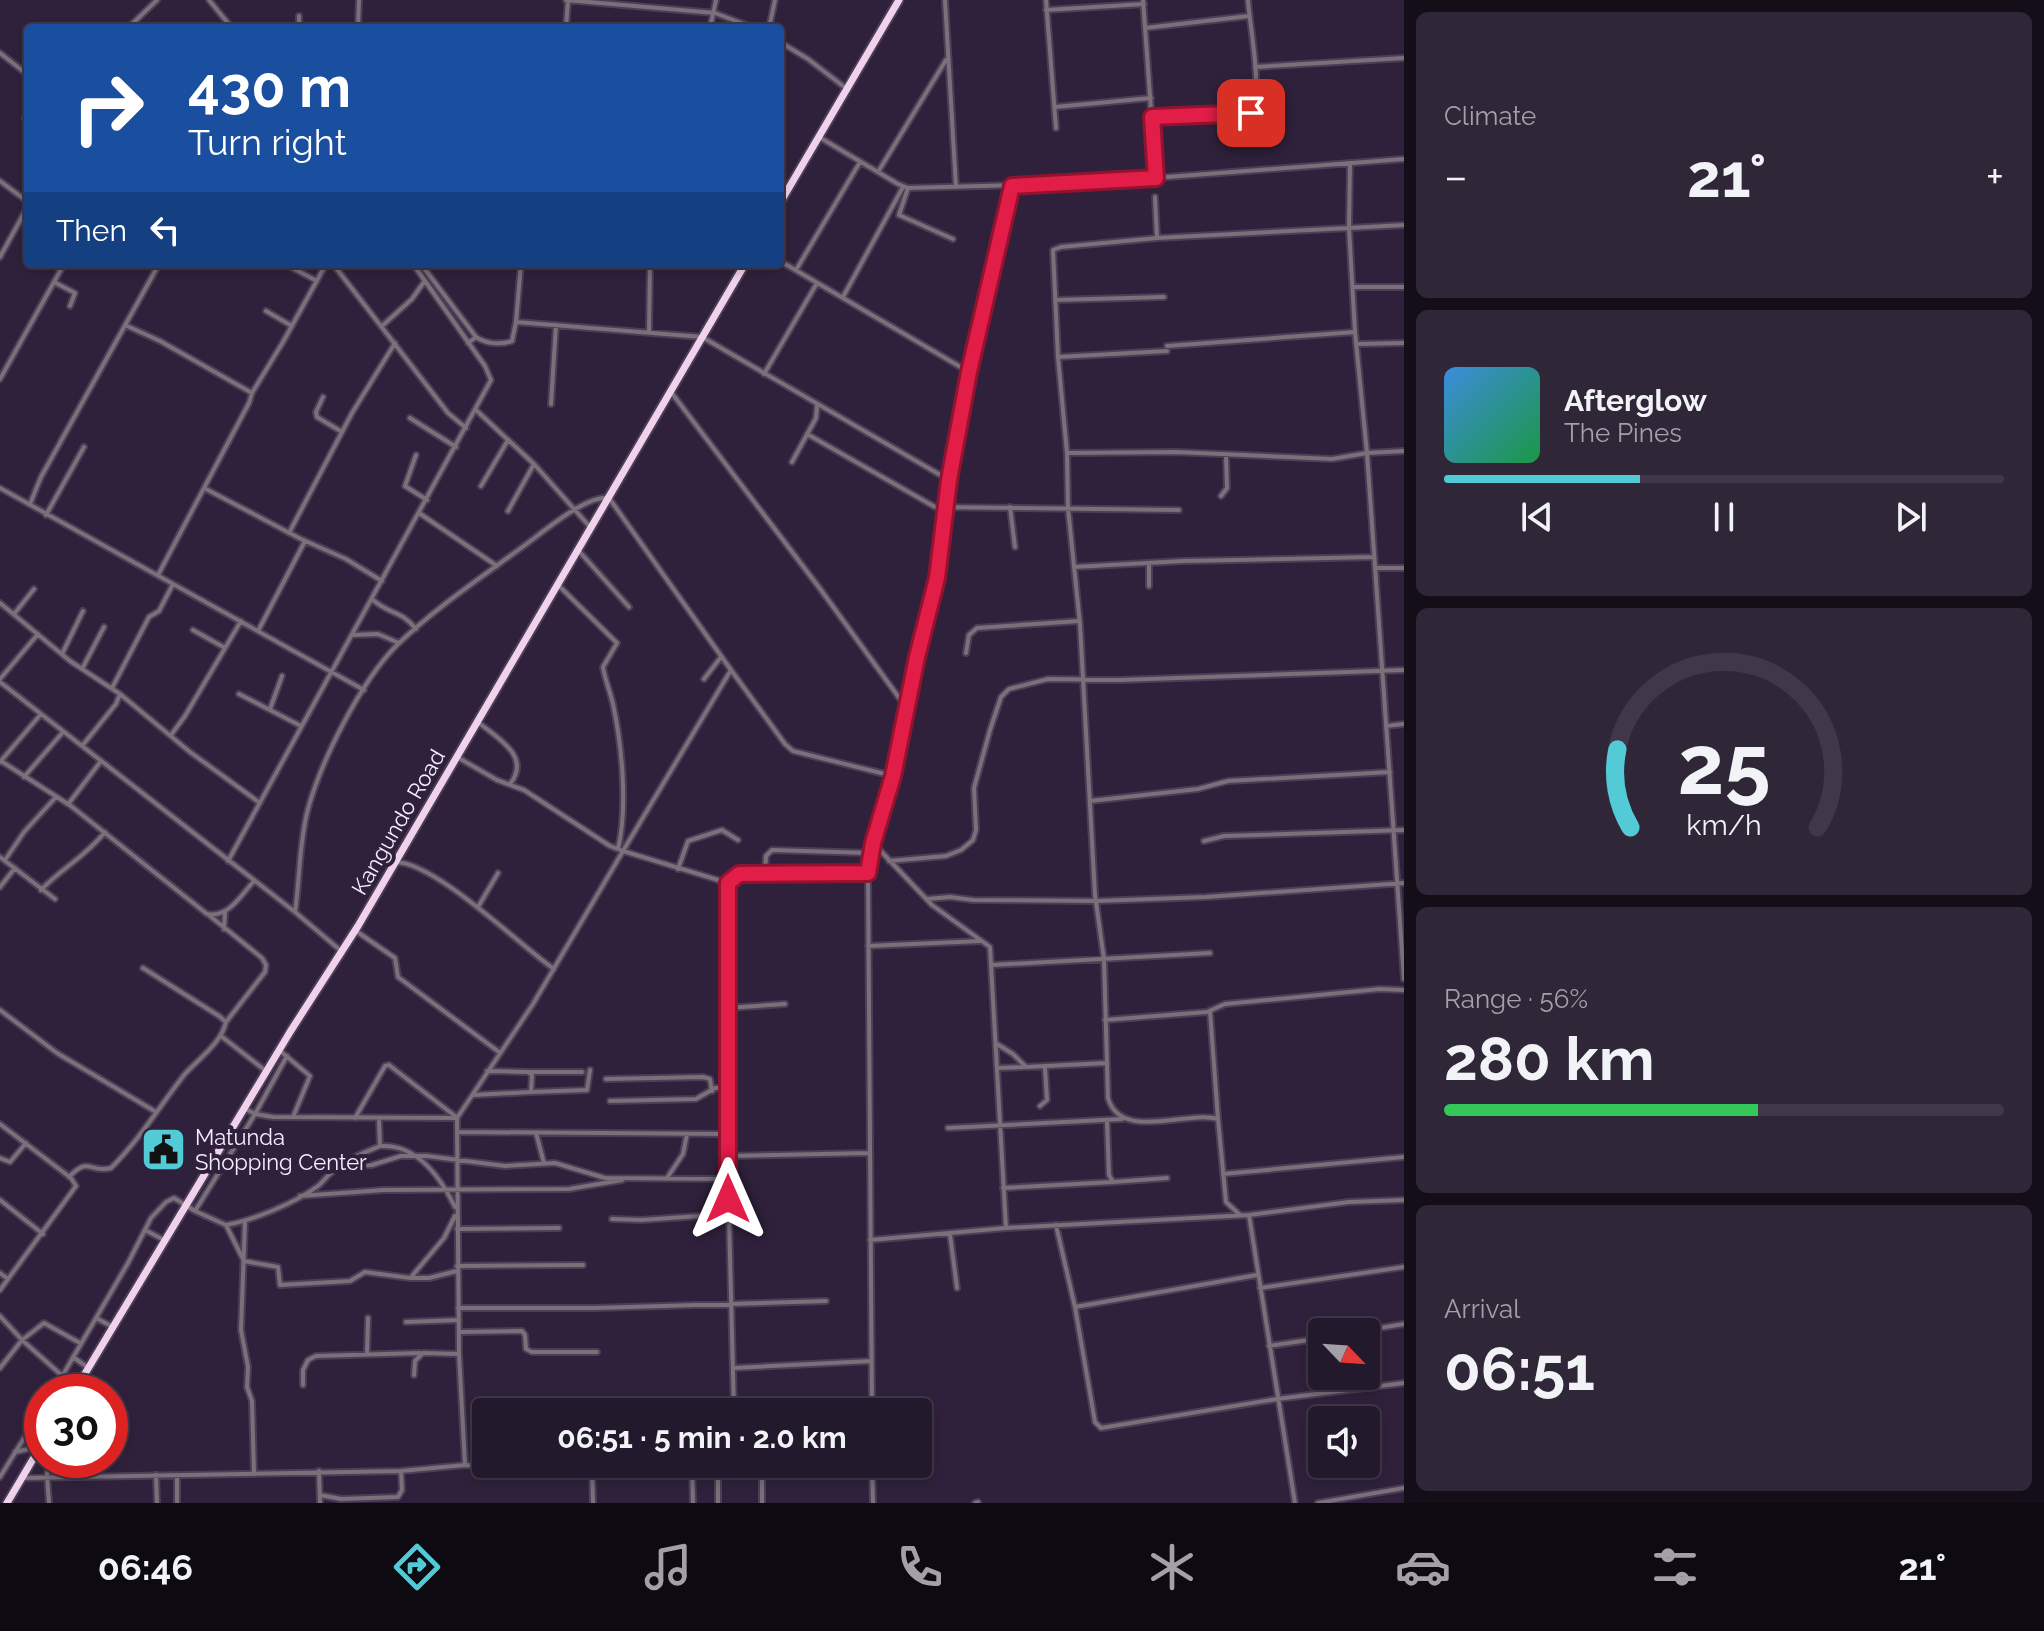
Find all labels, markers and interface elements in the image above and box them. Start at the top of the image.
text: 430 m [188,54,351,120]
icon: right [56,56,160,160]
pin [1217,79,1285,147]
icon: arrive [1229,91,1273,135]
text: Climate [1444,101,1536,131]
text: Turn right [188,121,347,163]
text: 21° [1687,141,1766,211]
text: − [1444,151,1468,202]
text: + [1986,151,2004,202]
icon: left [143,208,187,252]
text: Then [56,213,127,248]
text: Afterglow [1564,383,1707,418]
text: The Pines [1564,418,1682,448]
icon: previous [1515,495,1559,539]
icon: pause [1702,495,1746,539]
icon: next [1889,495,1933,539]
text: 25 [1677,715,1771,812]
street label: Kangundo Road [346,745,450,899]
text: km/h [1686,808,1762,842]
text: Range · 56% [1444,984,1588,1014]
text: 280 km [1444,1024,1655,1094]
place label: Matunda Shopping Center [195,1124,367,1175]
public building icon: Matunda Shopping Center [140,1126,188,1174]
position arrow [686,1157,770,1241]
text: Arrival [1444,1294,1520,1324]
north arrow [1308,1318,1380,1390]
map controls [1308,1318,1380,1478]
text: 06:51 [1444,1334,1595,1404]
speed limit sign: 30 [24,1374,128,1478]
button: sound [1308,1406,1380,1478]
text: 06:51 · 5 min · 2.0 km [557,1420,847,1455]
icon: directions [389,1539,445,1595]
icon: music [640,1539,696,1595]
icon: phone [892,1539,948,1595]
icon: climate [1144,1539,1200,1595]
icon: car [1395,1539,1451,1595]
icon: filters [1647,1539,1703,1595]
text: 06:46 [98,1546,193,1588]
text: 21° [1899,1546,1946,1588]

